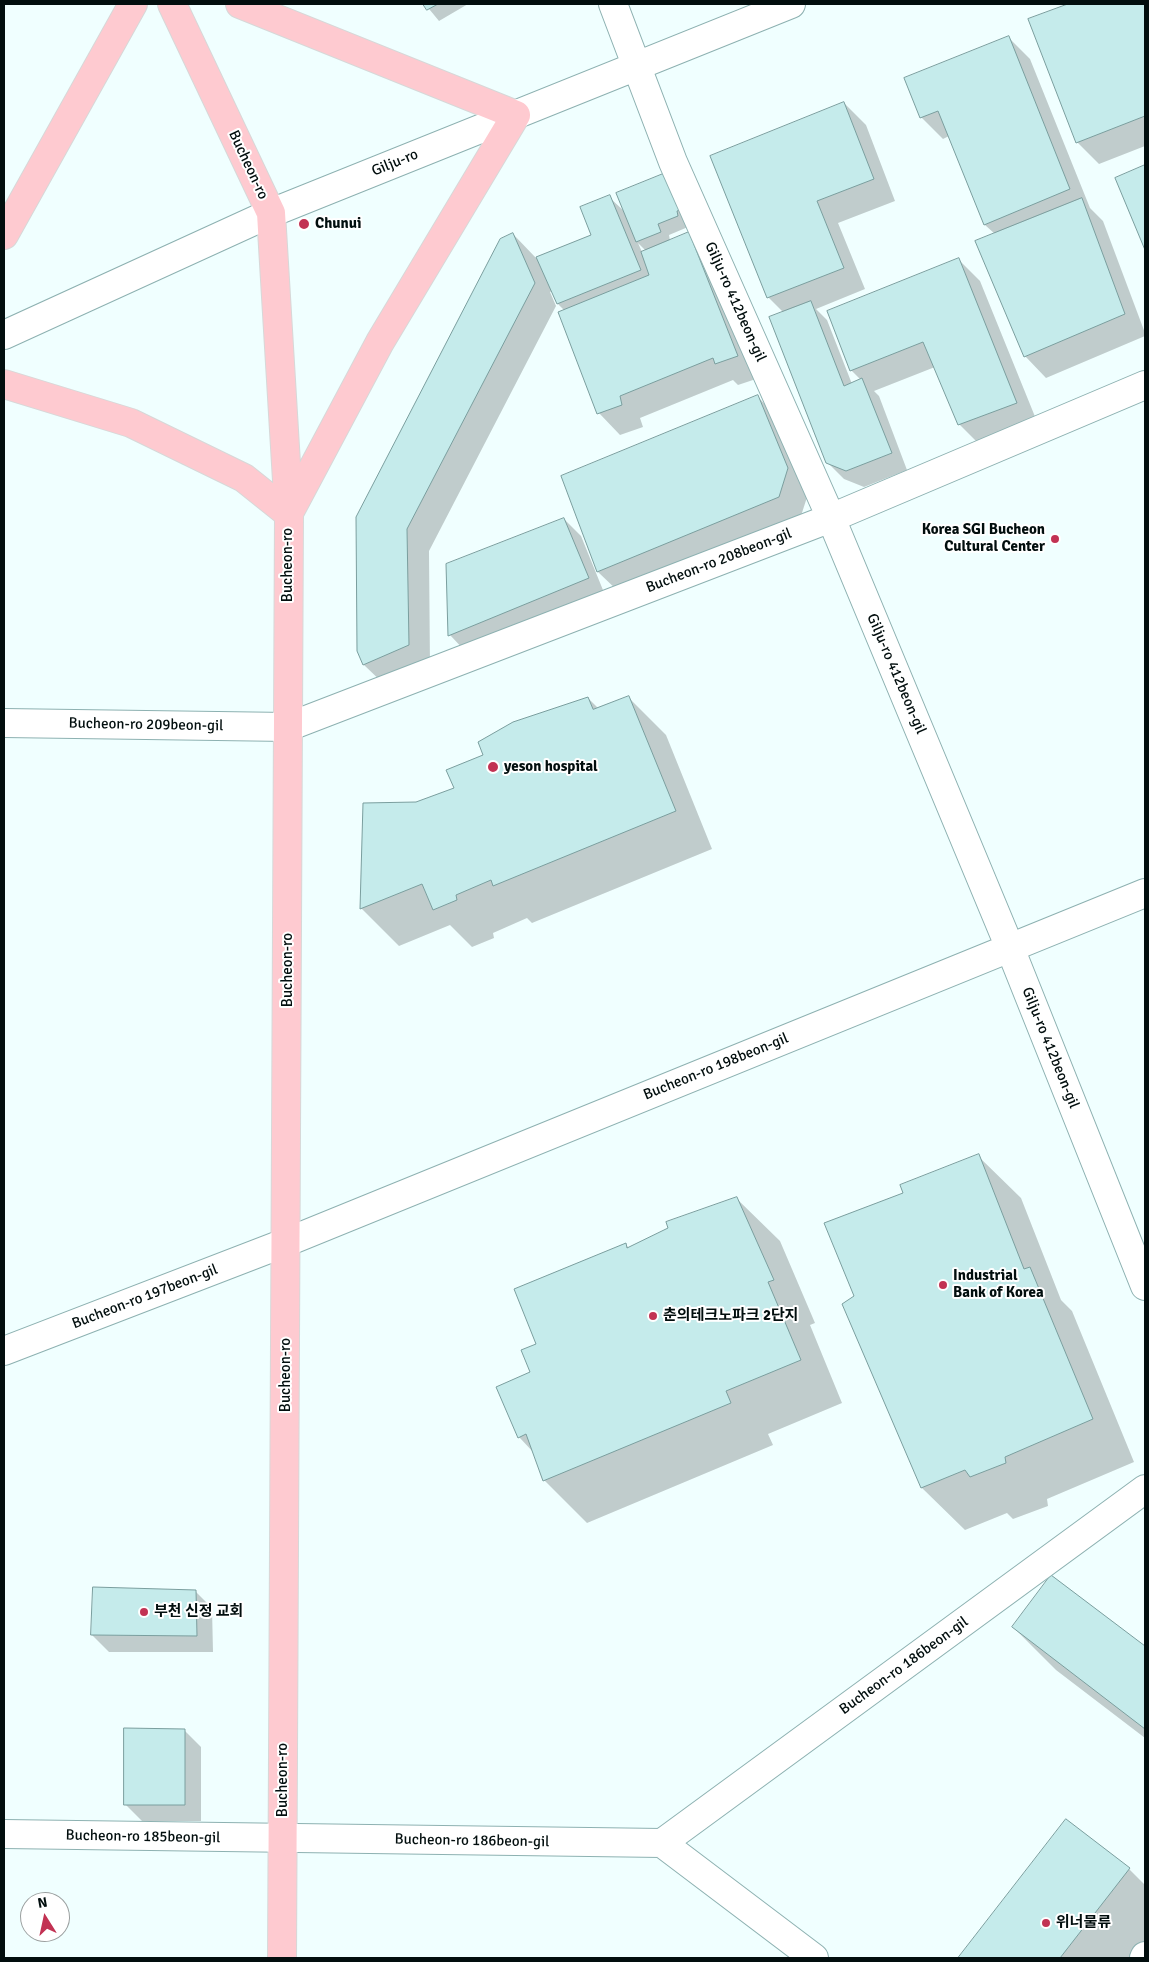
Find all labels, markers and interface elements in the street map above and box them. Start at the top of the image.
street label: Bucheon-ro [224,128,272,202]
street label: Gilju-ro [369,146,421,180]
place label: Chunui [315,215,361,233]
marker: Chunui [297,217,311,231]
street label: Gilju-ro 412beon-gil [700,239,770,365]
place label: Korea SGI Bucheon Cultural Center [922,521,1045,556]
street label: Bucheon-ro 208beon-gil [643,525,795,597]
street label: Bucheon-ro [279,528,297,602]
marker: Korea SGI Bucheon Cultural Center [1049,533,1061,545]
street label: Gilju-ro 412beon-gil [862,611,930,737]
street label: Bucheon-ro 209beon-gil [68,715,224,735]
place label: yeson hospital [504,758,598,776]
marker: yeson hospital [486,760,500,774]
street label: Bucheon-ro [279,933,297,1007]
street label: Gilju-ro 412beon-gil [1017,985,1083,1111]
street label: Bucheon-ro 198beon-gil [641,1030,791,1104]
street label: Bucheon-ro 197beon-gil [69,1261,221,1333]
place label: Industrial Bank of Korea [953,1267,1044,1302]
marker: Industrial Bank of Korea [937,1279,949,1291]
place label: 춘의테크노파크 2단지 [663,1307,799,1325]
marker: 춘의테크노파크 2단지 [647,1310,659,1322]
street label: Bucheon-ro [277,1338,295,1412]
place label: 부천 신정 교회 [154,1603,243,1621]
marker: 부천 신정 교회 [138,1606,150,1618]
street label: Bucheon-ro 186beon-gil [836,1613,972,1719]
street label: Bucheon-ro [274,1743,292,1817]
street label: Bucheon-ro 185beon-gil [65,1827,221,1847]
street label: Bucheon-ro 186beon-gil [394,1831,550,1851]
north arrow [20,1892,70,1942]
text: N [36,1894,49,1912]
place label: 위너물류 [1056,1914,1111,1932]
marker: 위너물류 [1040,1917,1052,1929]

